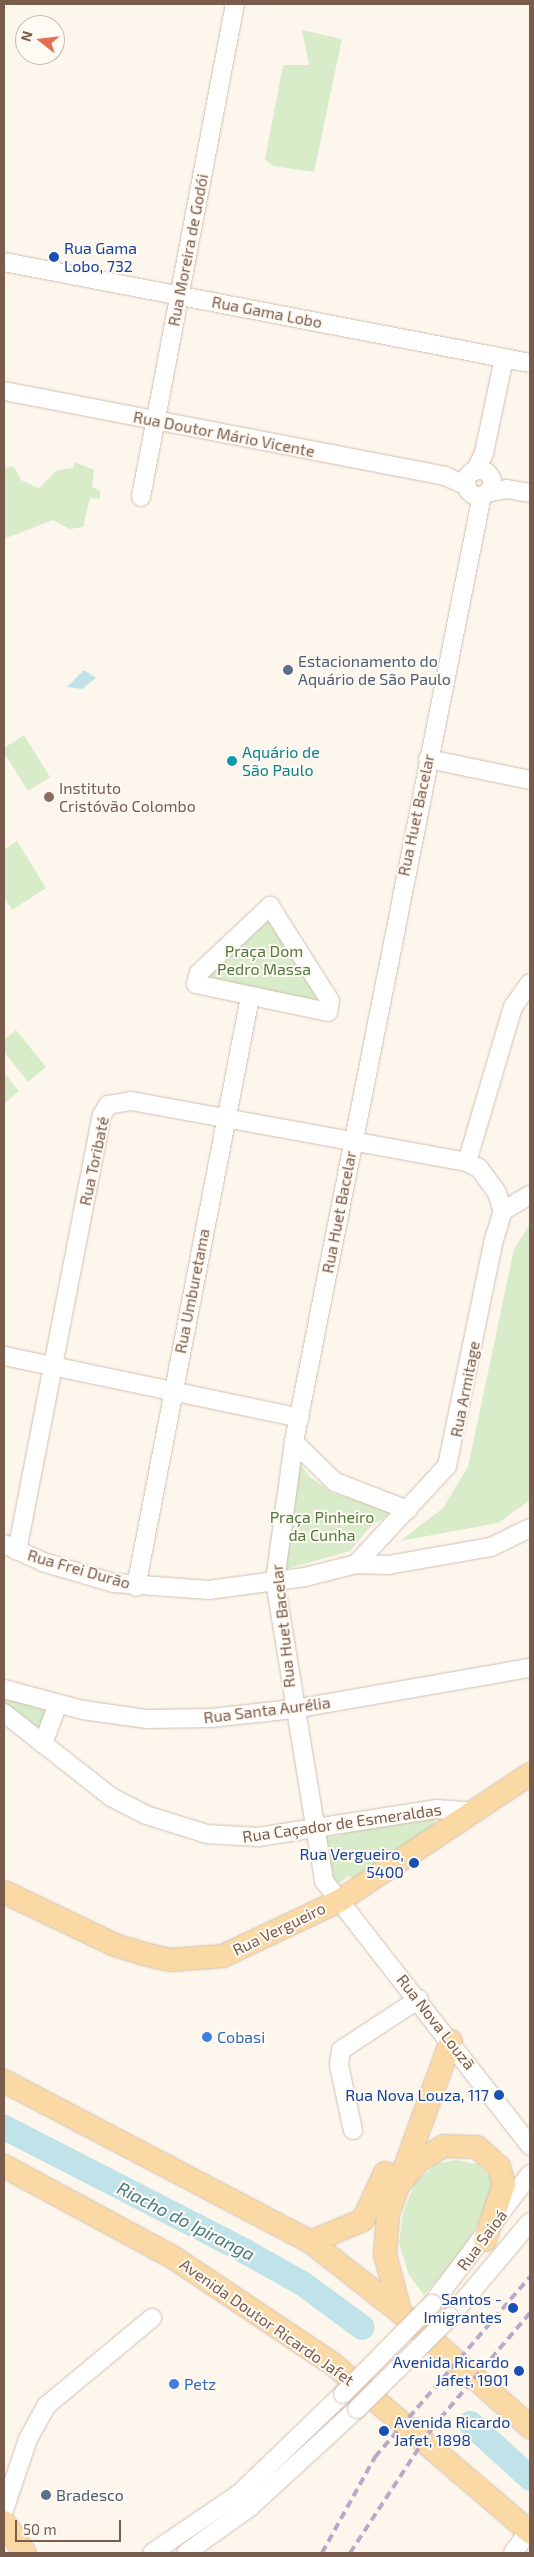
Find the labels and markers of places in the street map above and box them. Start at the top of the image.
place label: Rua Gama Lobo, 732 [64,238,137,276]
marker: Rua Gama Lobo, 732 [48,251,60,263]
place label: Estacionamento do Aquário de São Paulo [298,651,451,689]
marker: Estacionamento do Aquário de São Paulo [282,664,294,676]
place label: Aquário de São Paulo [242,742,320,780]
marker: Aquário de São Paulo [226,755,238,767]
place label: Instituto Cristóvão Colombo [59,778,196,816]
marker: Instituto Cristóvão Colombo [43,791,55,803]
place label: Rua Vergueiro, 5400 [299,1844,404,1882]
marker: Rua Vergueiro, 5400 [408,1857,420,1869]
place label: Cobasi [217,2027,265,2047]
marker: Cobasi [201,2031,213,2043]
place label: Rua Nova Louza, 117 [345,2085,489,2105]
marker: Rua Nova Louza, 117 [493,2089,505,2101]
place label: Santos - Imigrantes [424,2289,502,2327]
marker: Santos - Imigrantes [506,2301,520,2315]
place label: Avenida Ricardo Jafet, 1901 [393,2352,509,2390]
marker: Avenida Ricardo Jafet, 1901 [513,2365,525,2377]
place label: Petz [184,2374,216,2394]
marker: Petz [168,2378,180,2390]
place label: Avenida Ricardo Jafet, 1898 [394,2412,510,2450]
marker: Avenida Ricardo Jafet, 1898 [378,2425,390,2437]
place label: Bradesco [56,2485,124,2505]
marker: Bradesco [40,2489,52,2501]

